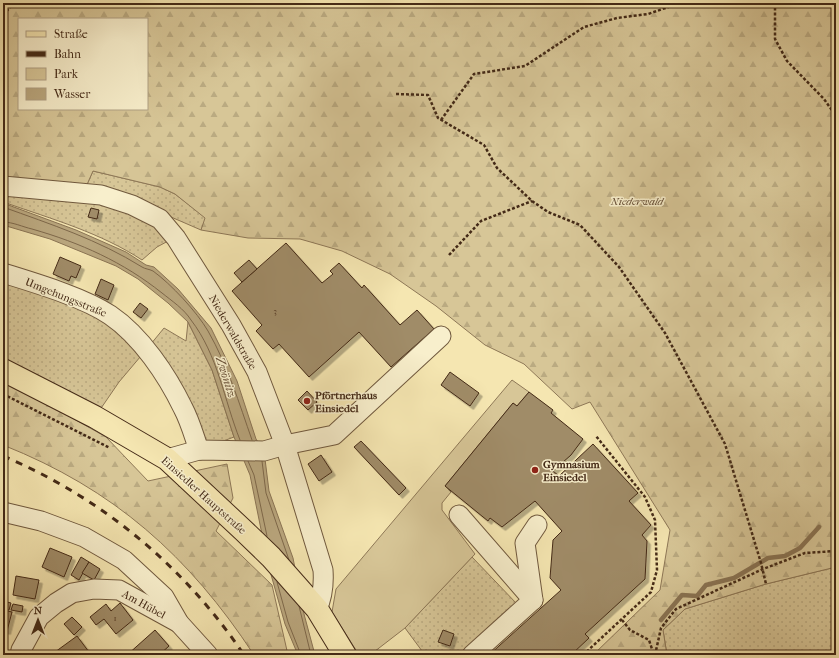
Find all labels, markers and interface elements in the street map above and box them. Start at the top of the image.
legend [18,18,148,110]
text: Straße [54,27,88,41]
text: Bahn [54,47,81,61]
text: Park [54,67,79,81]
text: Wasser [53,87,91,101]
park label: Niederwald [610,195,665,208]
street label: Umgehungsstraße [23,275,109,320]
street label: Niederwaldstraße [206,292,260,373]
house number: 3 [273,306,277,316]
water label: Zwönitz [213,354,239,399]
place label: Pförtnerhaus Einsiedel [315,389,377,415]
marker: Pförtnerhaus Einsiedel [302,396,312,406]
street label: Einsiedler Hauptstraße [159,454,249,537]
place label: Gymnasium Einsiedel [543,458,601,484]
marker: Gymnasium Einsiedel [530,465,540,475]
street label: Am Hübel [119,587,168,622]
north arrow [18,600,58,640]
text: N [34,604,43,617]
house number: 1 [113,613,117,623]

